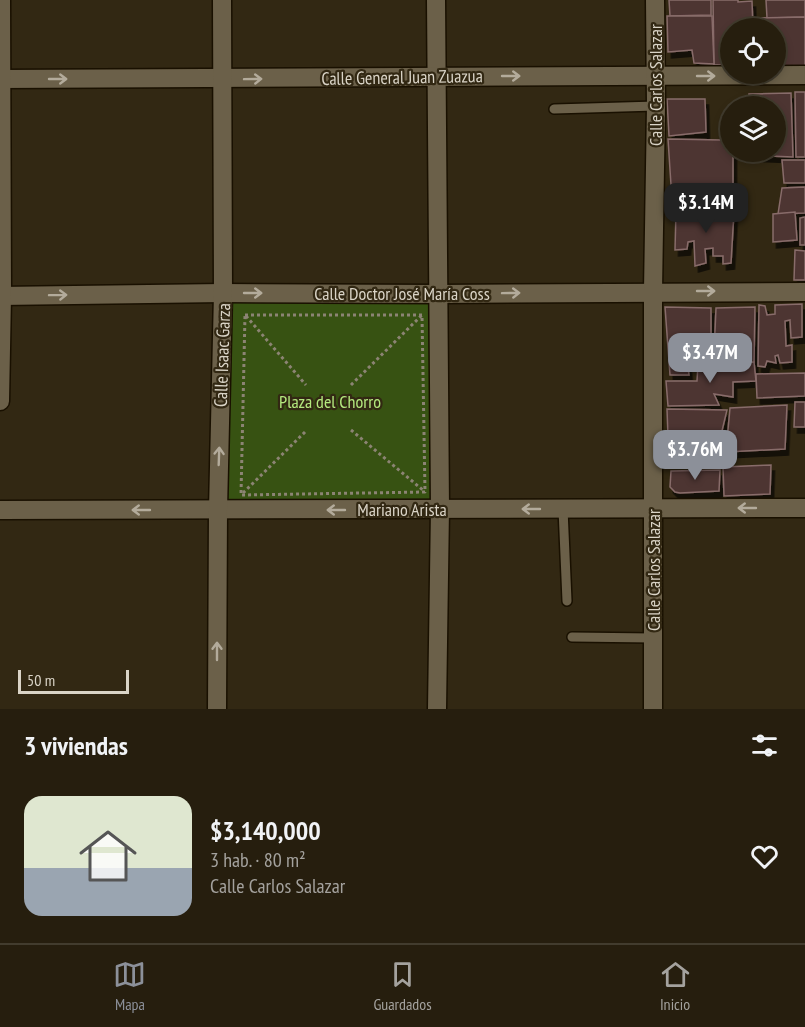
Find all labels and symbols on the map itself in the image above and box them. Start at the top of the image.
street label: Calle Carlos Salazar [644,24,667,146]
street label: Calle General Juan Zuazua [321,64,483,90]
one-way arrow [501,70,521,82]
one-way arrow [696,70,716,81]
one-way arrow [48,73,68,85]
one-way arrow [243,73,263,85]
pin: $3.14M [657,183,755,234]
street label: Calle Doctor José María Coss [314,282,490,305]
one-way arrow [696,285,716,297]
one-way arrow [243,287,263,299]
one-way arrow [501,287,521,299]
one-way arrow [48,290,68,301]
street label: Calle Isaac Garza [209,303,235,407]
pin: $3.47M [661,333,759,384]
park label: Plaza del Chorro [279,390,381,413]
pin: $3.76M [646,430,744,481]
one-way arrow [213,446,225,466]
street label: Mariano Arista [357,498,447,521]
one-way arrow [737,502,757,514]
one-way arrow [521,503,541,515]
one-way arrow [131,504,151,516]
one-way arrow [326,504,346,516]
street label: Calle Carlos Salazar [642,509,665,631]
one-way arrow [211,641,223,661]
scale bar [18,667,129,694]

